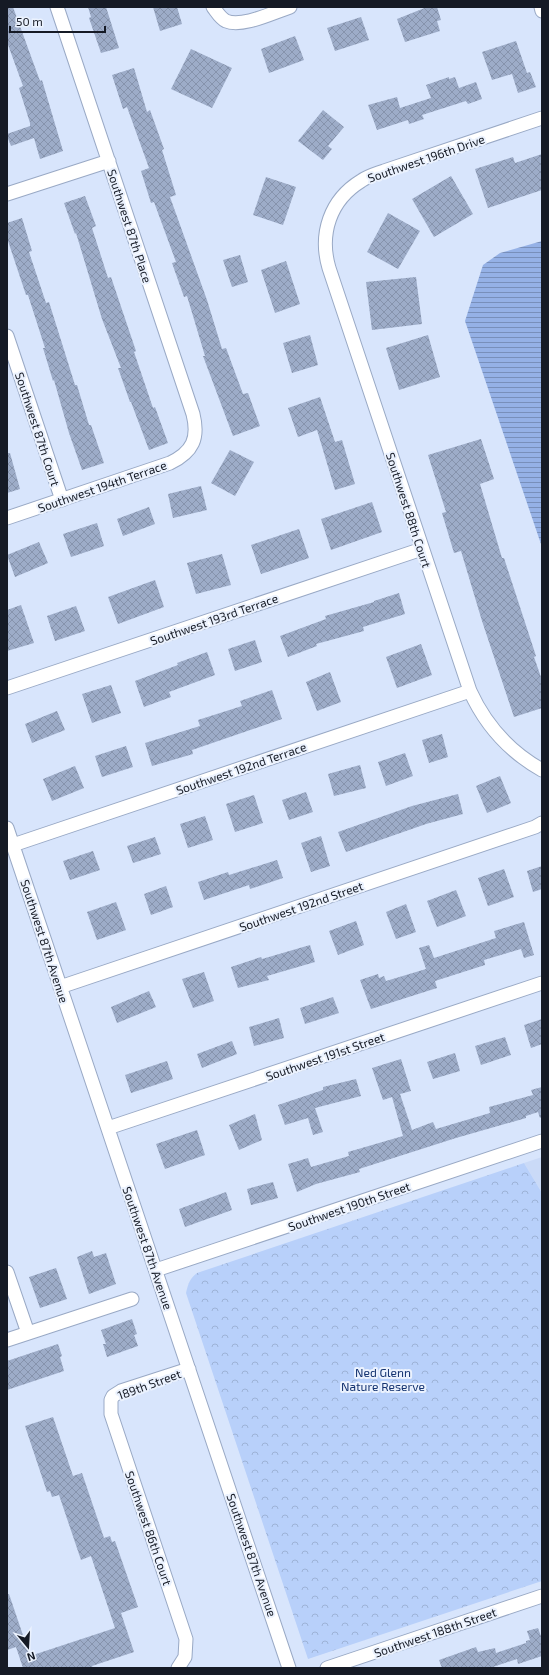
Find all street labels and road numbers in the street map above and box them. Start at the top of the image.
street label: Southwest 196th Drive [366,131,486,185]
street label: Southwest 87th Place [105,167,155,285]
street label: Southwest 87th Court [13,370,63,488]
street label: Southwest 88th Court [384,451,434,570]
street label: Southwest 194th Terrace [36,457,168,515]
street label: Southwest 193rd Terrace [148,591,280,647]
street label: Southwest 192nd Terrace [174,739,308,797]
street label: Southwest 87th Avenue [18,877,72,1005]
street label: Southwest 192nd Street [237,878,365,934]
street label: Southwest 191st Street [264,1029,387,1083]
street label: Southwest 190th Street [286,1178,412,1233]
street label: Southwest 87th Avenue [120,1185,176,1311]
street label: 189th Street [115,1366,183,1402]
street label: Southwest 86th Court [123,1469,175,1587]
street label: Southwest 87th Avenue [224,1492,280,1618]
street label: Southwest 188th Street [372,1604,498,1660]

